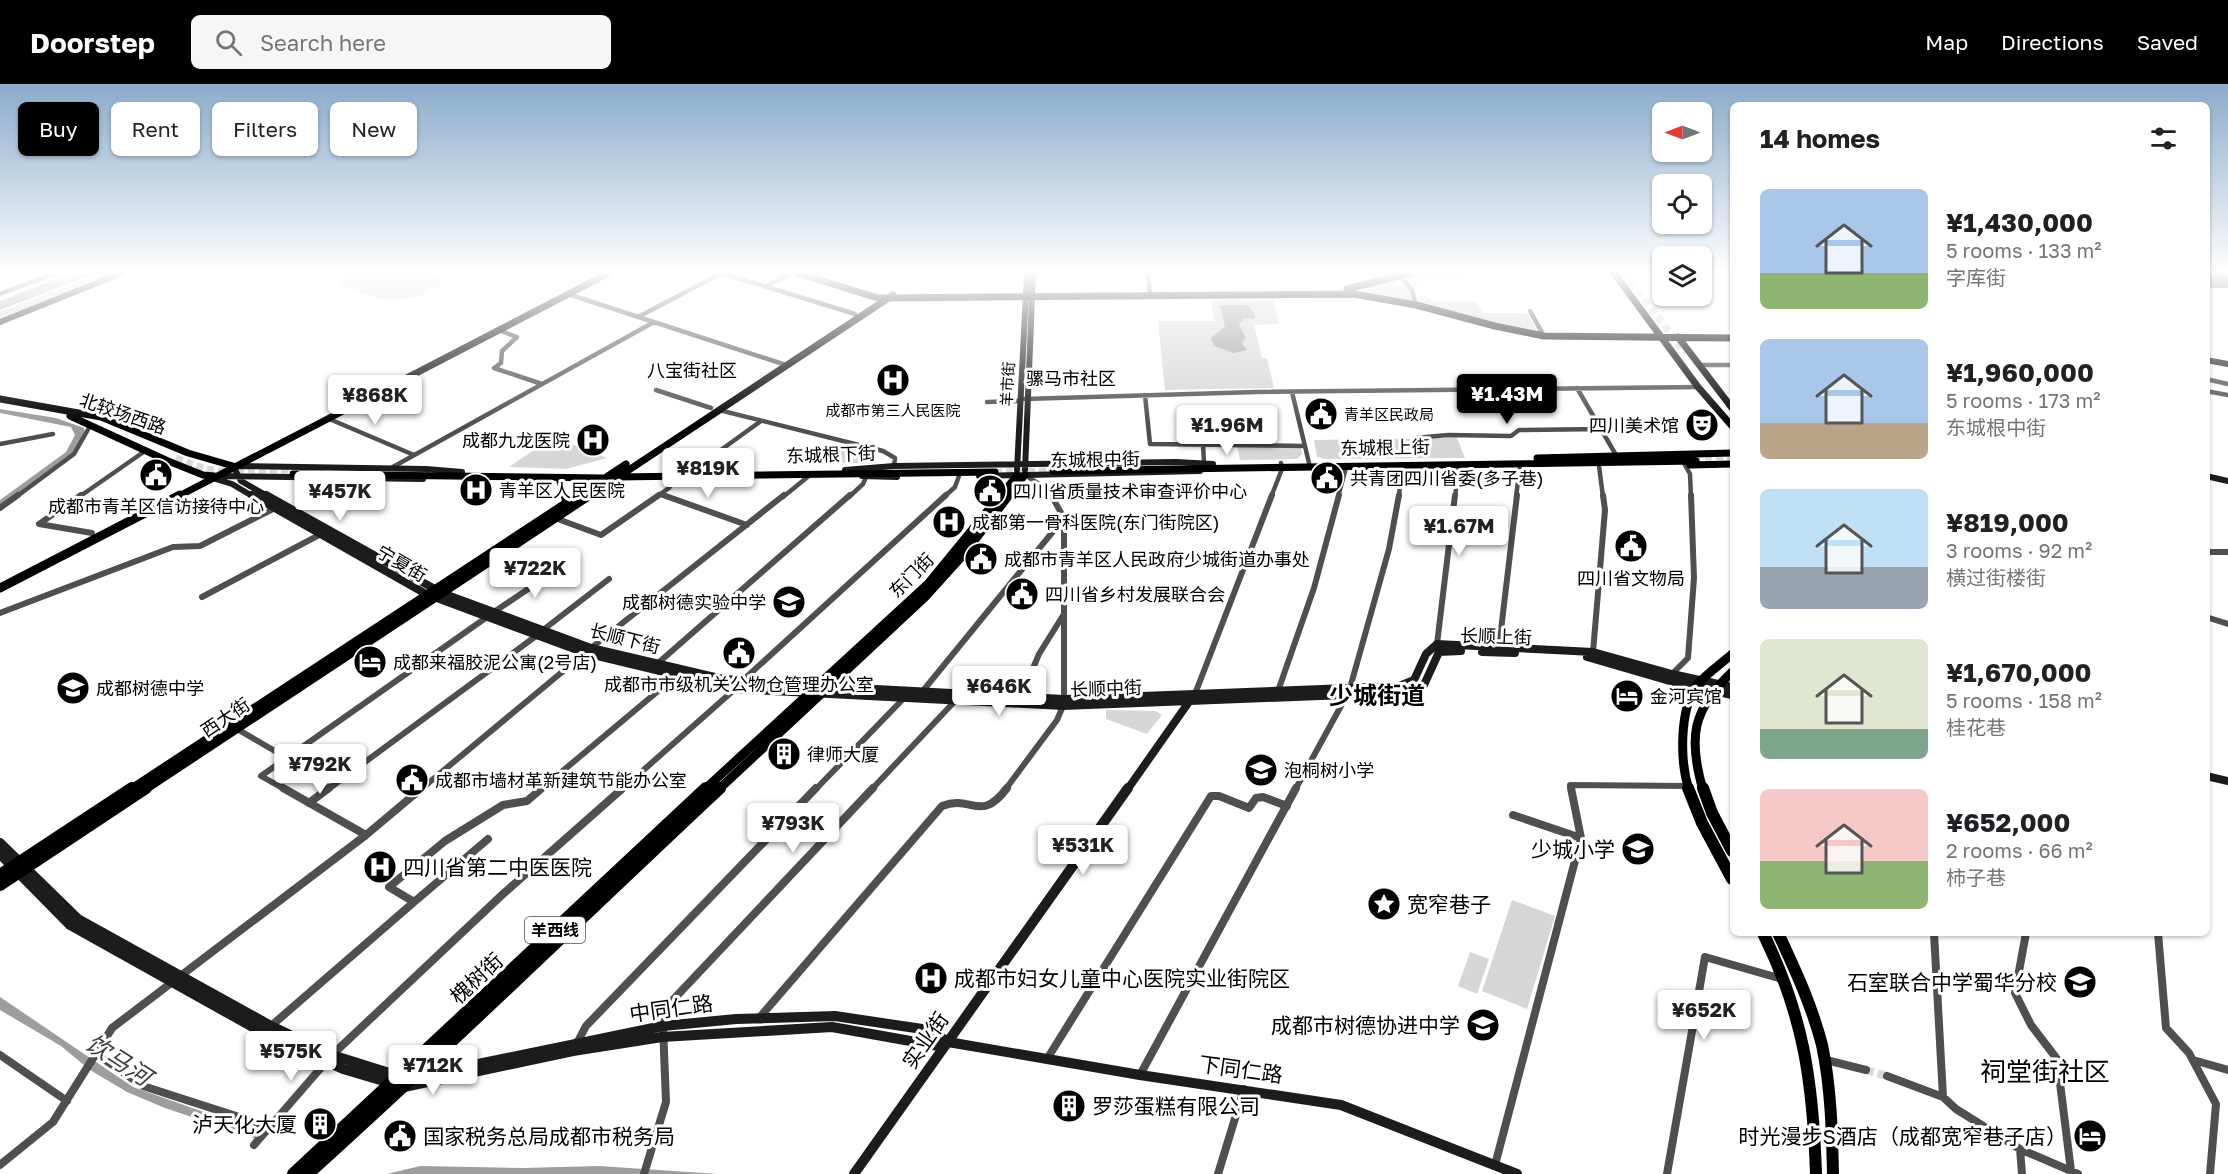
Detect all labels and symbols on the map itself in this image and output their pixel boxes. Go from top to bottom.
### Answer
north arrow [1652,102,1712,162]
district label: 八宝街社区 [647,359,737,381]
street label: 羊市街 [997,361,1017,407]
hospital icon: 成都市第三人民医院 [875,362,911,398]
district label: 骡马市社区 [1026,367,1116,389]
pin: ¥1.43M [1458,374,1556,425]
pin: ¥868K [333,375,417,426]
street label: 北较场西路 [77,388,169,438]
public building icon: 青羊区民政局 [1303,396,1339,432]
place label: 成都市第三人民医院 [825,401,961,419]
pin: ¥1.96M [1178,405,1276,456]
place label: 青羊区民政局 [1344,405,1434,423]
theatre icon: 四川美术馆 [1684,407,1720,443]
place label: 四川美术馆 [1589,414,1679,436]
hospital icon: 成都九龙医院 [575,422,611,458]
place label: 成都九龙医院 [462,429,570,451]
street label: 东城根上街 [1340,435,1430,459]
street label: 东城根下街 [786,441,876,467]
street label: 东城根中街 [1050,447,1140,471]
pin: ¥819K [666,448,750,499]
public building icon: 成都市青羊区信访接待中心 [138,457,174,493]
public building icon: 共青团四川省委(多子巷) [1309,460,1345,496]
place label: 共青团四川省委(多子巷) [1350,467,1544,489]
pin: ¥457K [298,471,382,522]
hospital icon: 青羊区人民医院 [458,472,494,508]
public building icon: 四川省质量技术审查评价中心 [972,473,1008,509]
place label: 青羊区人民医院 [499,479,625,501]
place label: 四川省质量技术审查评价中心 [1013,480,1247,502]
place label: 成都市青羊区信访接待中心 [48,495,264,517]
hospital icon: 成都第一骨科医院(东门街院区) [931,504,967,540]
pin: ¥1.67M [1410,506,1508,557]
place label: 成都第一骨科医院(东门街院区) [972,511,1220,533]
public building icon: 四川省文物局 [1613,528,1649,564]
street label: 宁夏街 [373,540,431,586]
public building icon: 成都市青羊区人民政府少城街道办事处 [963,541,999,577]
pin: ¥722K [493,548,577,599]
street label: 东门街 [884,548,938,602]
place label: 成都市青羊区人民政府少城街道办事处 [1004,548,1310,570]
place label: 四川省文物局 [1577,567,1685,589]
public building icon: 四川省乡村发展联合会 [1004,576,1040,612]
place label: 四川省乡村发展联合会 [1045,583,1225,605]
school or university icon: 成都树德实验中学 [771,584,807,620]
place label: 成都树德实验中学 [622,591,766,613]
street label: 长顺下街 [587,619,663,657]
street label: 长顺上街 [1460,624,1532,648]
public building icon: 成都市市级机关公物仓管理办公室 [721,635,757,671]
hotel icon: 成都来福胶泥公寓(2号店) [352,644,388,680]
place label: 成都来福胶泥公寓(2号店) [393,651,597,673]
pin: ¥646K [957,666,1041,717]
school or university icon: 成都树德中学 [55,670,91,706]
place label: 成都市市级机关公物仓管理办公室 [604,673,874,695]
street label: 长顺中街 [1070,676,1142,700]
place label: 成都树德中学 [96,677,204,699]
hotel icon: 金河宾馆 [1609,678,1645,714]
district label: 少城街道 [1329,680,1425,709]
place label: 金河宾馆 [1650,685,1722,707]
street label: 西大街 [196,693,254,741]
building icon: 律师大厦 [766,736,802,772]
place label: 律师大厦 [807,743,879,765]
pin: ¥792K [278,744,362,795]
school or university icon: 泡桐树小学 [1243,752,1279,788]
place label: 泡桐树小学 [1284,759,1374,781]
public building icon: 成都市墙材革新建筑节能办公室 [394,762,430,798]
place label: 成都市墙材革新建筑节能办公室 [435,769,687,791]
pin: ¥793K [751,803,835,854]
pin: ¥531K [1041,825,1125,876]
school or university icon: 少城小学 [1620,831,1656,867]
place label: 少城小学 [1531,836,1615,862]
hospital icon: 四川省第二中医医院 [362,849,398,885]
place label: 四川省第二中医医院 [403,854,592,880]
place icon: 宽窄巷子 [1366,886,1402,922]
place label: 宽窄巷子 [1407,891,1491,917]
road number: 羊西线 [525,917,585,943]
street label: 槐树街 [444,947,508,1009]
hospital icon: 成都市妇女儿童中心医院实业街院区 [913,960,949,996]
school or university icon: 石室联合中学蜀华分校 [2062,964,2098,1000]
place label: 成都市妇女儿童中心医院实业街院区 [954,965,1290,991]
place label: 石室联合中学蜀华分校 [1847,969,2057,995]
street label: 中同仁路 [628,989,714,1027]
pin: ¥652K [1662,990,1746,1041]
street label: 实业街 [896,1007,954,1073]
school or university icon: 成都市树德协进中学 [1465,1007,1501,1043]
place label: 成都市树德协进中学 [1271,1012,1460,1038]
water label: 饮马河 [81,1027,160,1093]
pin: ¥575K [249,1031,333,1082]
pin: ¥712K [391,1045,475,1096]
street label: 下同仁路 [1198,1050,1284,1088]
district label: 祠堂街社区 [1980,1056,2110,1087]
building icon: 罗莎蛋糕有限公司 [1051,1088,1087,1124]
place label: 罗莎蛋糕有限公司 [1092,1093,1260,1119]
building icon: 泸天化大厦 [302,1106,338,1142]
place label: 泸天化大厦 [192,1111,297,1137]
public building icon: 国家税务总局成都市税务局 [382,1118,418,1154]
hotel icon: 时光漫步S酒店（成都宽窄巷子店） [2072,1118,2108,1154]
place label: 国家税务总局成都市税务局 [423,1123,675,1149]
place label: 时光漫步S酒店（成都宽窄巷子店） [1739,1123,2067,1149]

